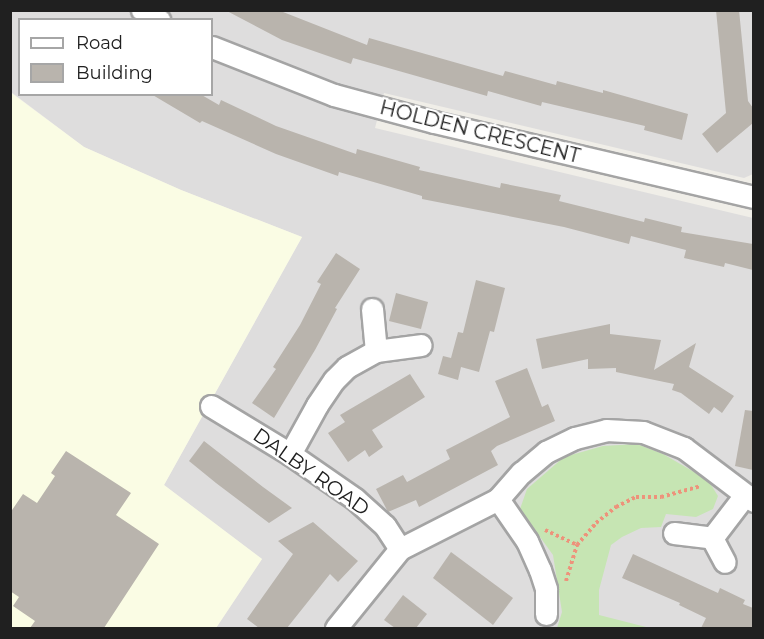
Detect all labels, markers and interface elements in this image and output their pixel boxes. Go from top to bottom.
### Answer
legend [18,18,213,96]
text: Road [76,32,123,54]
text: Building [76,62,153,84]
street label: HOLDEN CRESCENT [377,95,583,169]
street label: DALBY ROAD [248,423,374,521]

